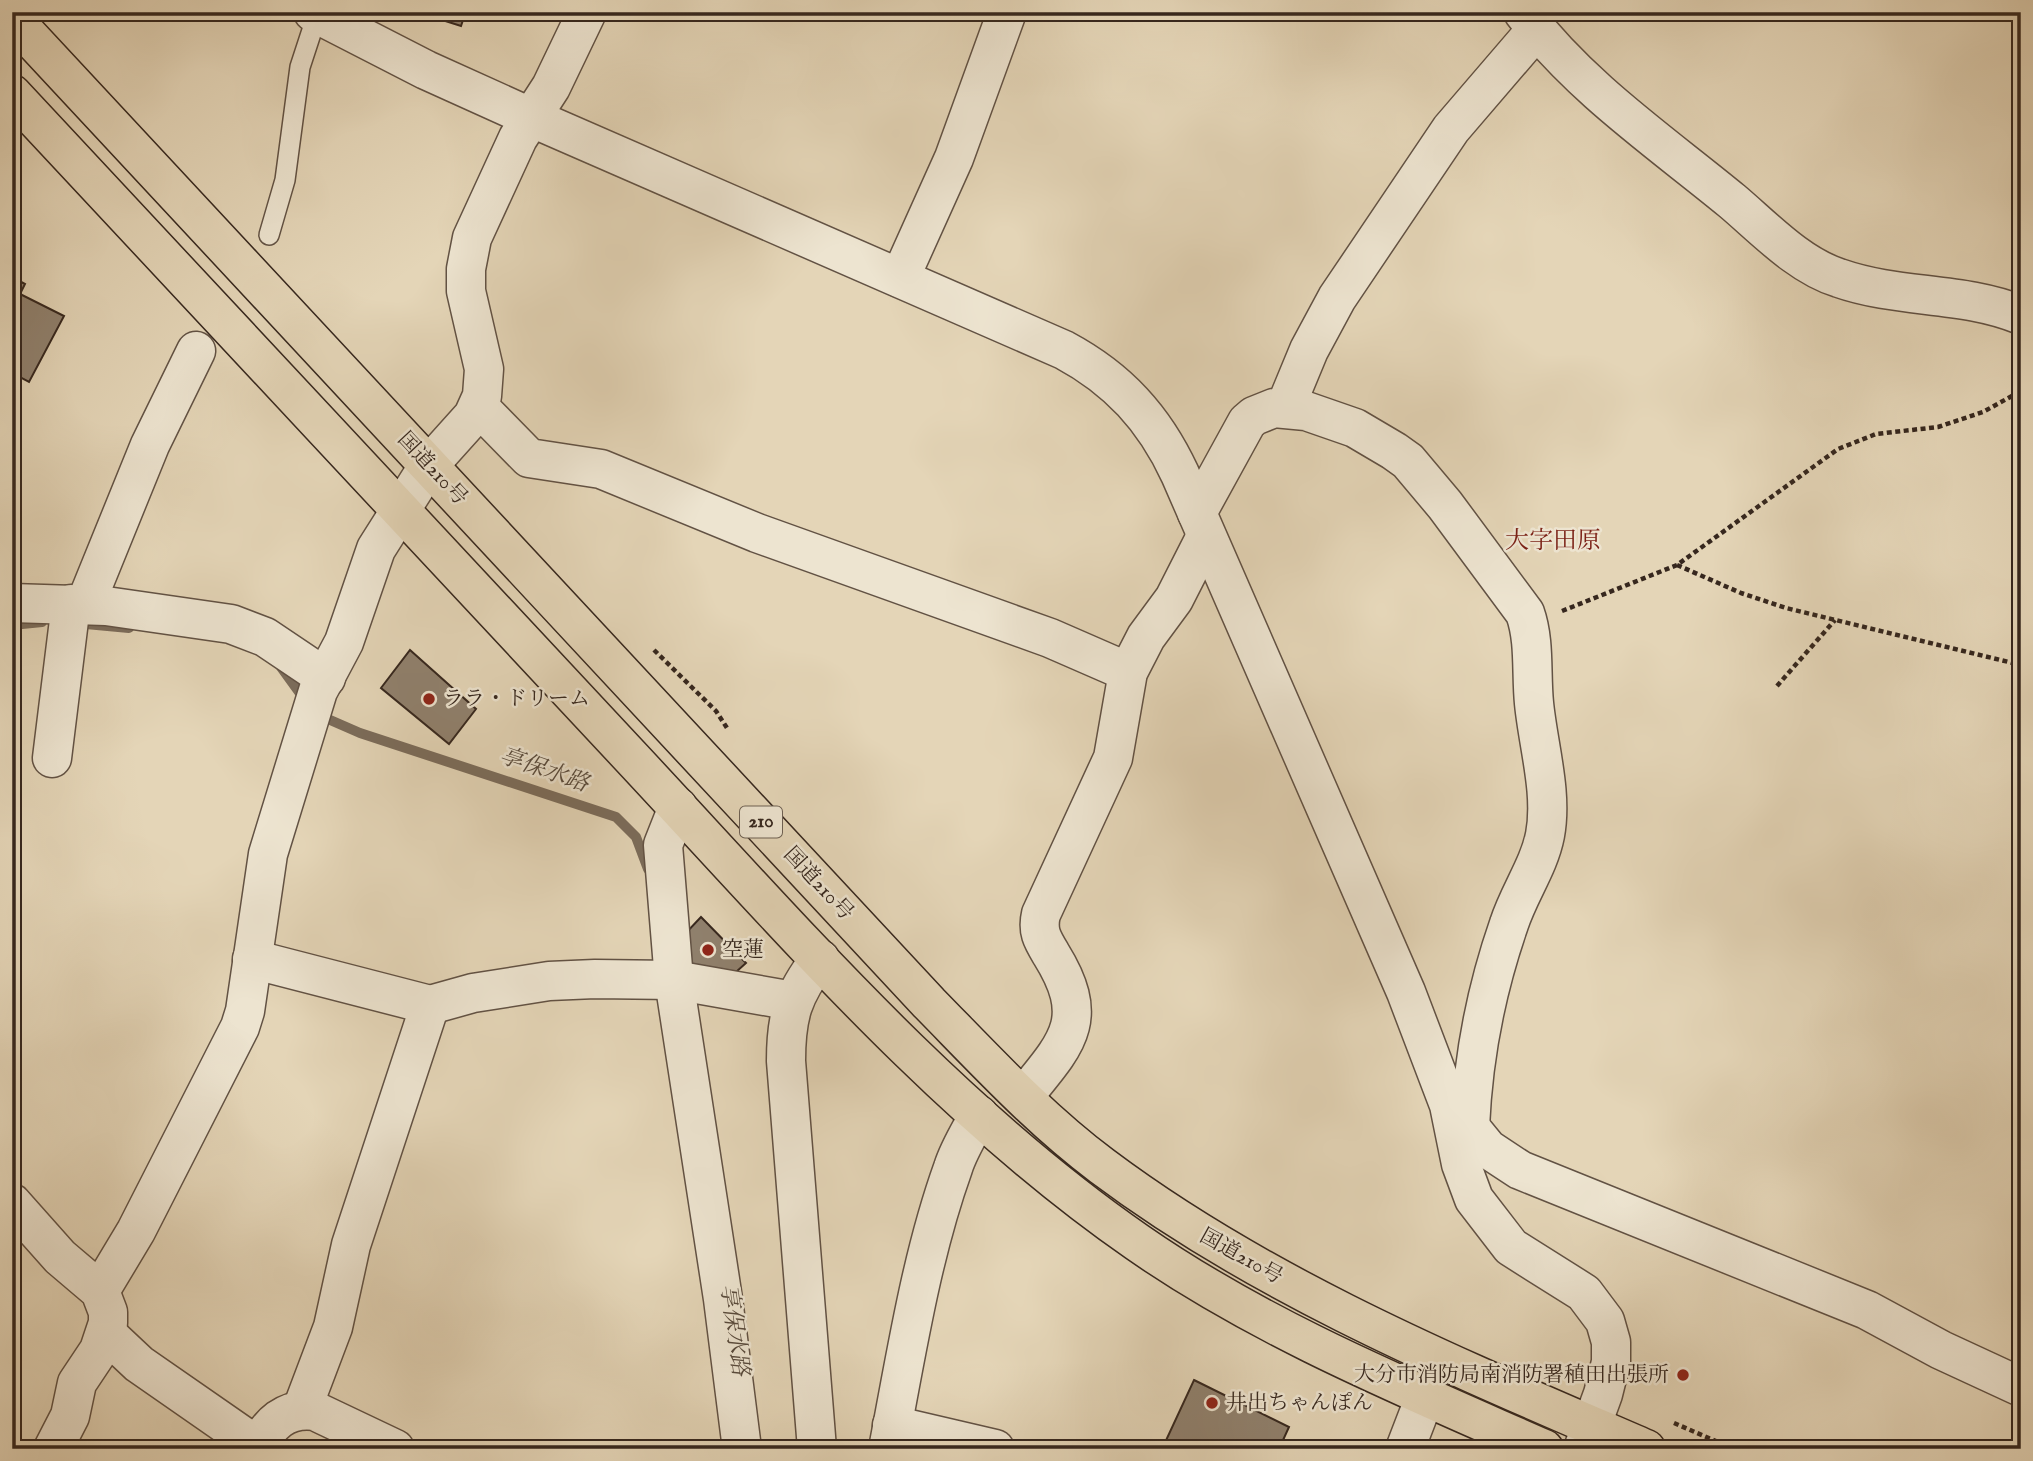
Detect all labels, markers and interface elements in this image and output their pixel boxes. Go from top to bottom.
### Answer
street label: 国道210号 [391,427,473,511]
district label: 大字田原 [1505,526,1601,557]
place label: ララ・ドリーム [443,686,590,713]
marker: ララ・ドリーム [421,691,437,707]
water label: 享保水路 [496,741,594,799]
road number: 210 [740,806,782,838]
street label: 国道210号 [777,842,859,926]
place label: 空蓮 [722,937,764,964]
marker: 空蓮 [700,942,716,958]
street label: 国道210号 [1195,1223,1287,1291]
water label: 享保水路 [713,1282,755,1380]
place label: 大分市消防局南消防署稙田出張所 [1354,1362,1669,1389]
marker: 大分市消防局南消防署稙田出張所 [1675,1367,1691,1383]
place label: 井出ちゃんぽん [1226,1390,1373,1417]
marker: 井出ちゃんぽん [1204,1395,1220,1411]

